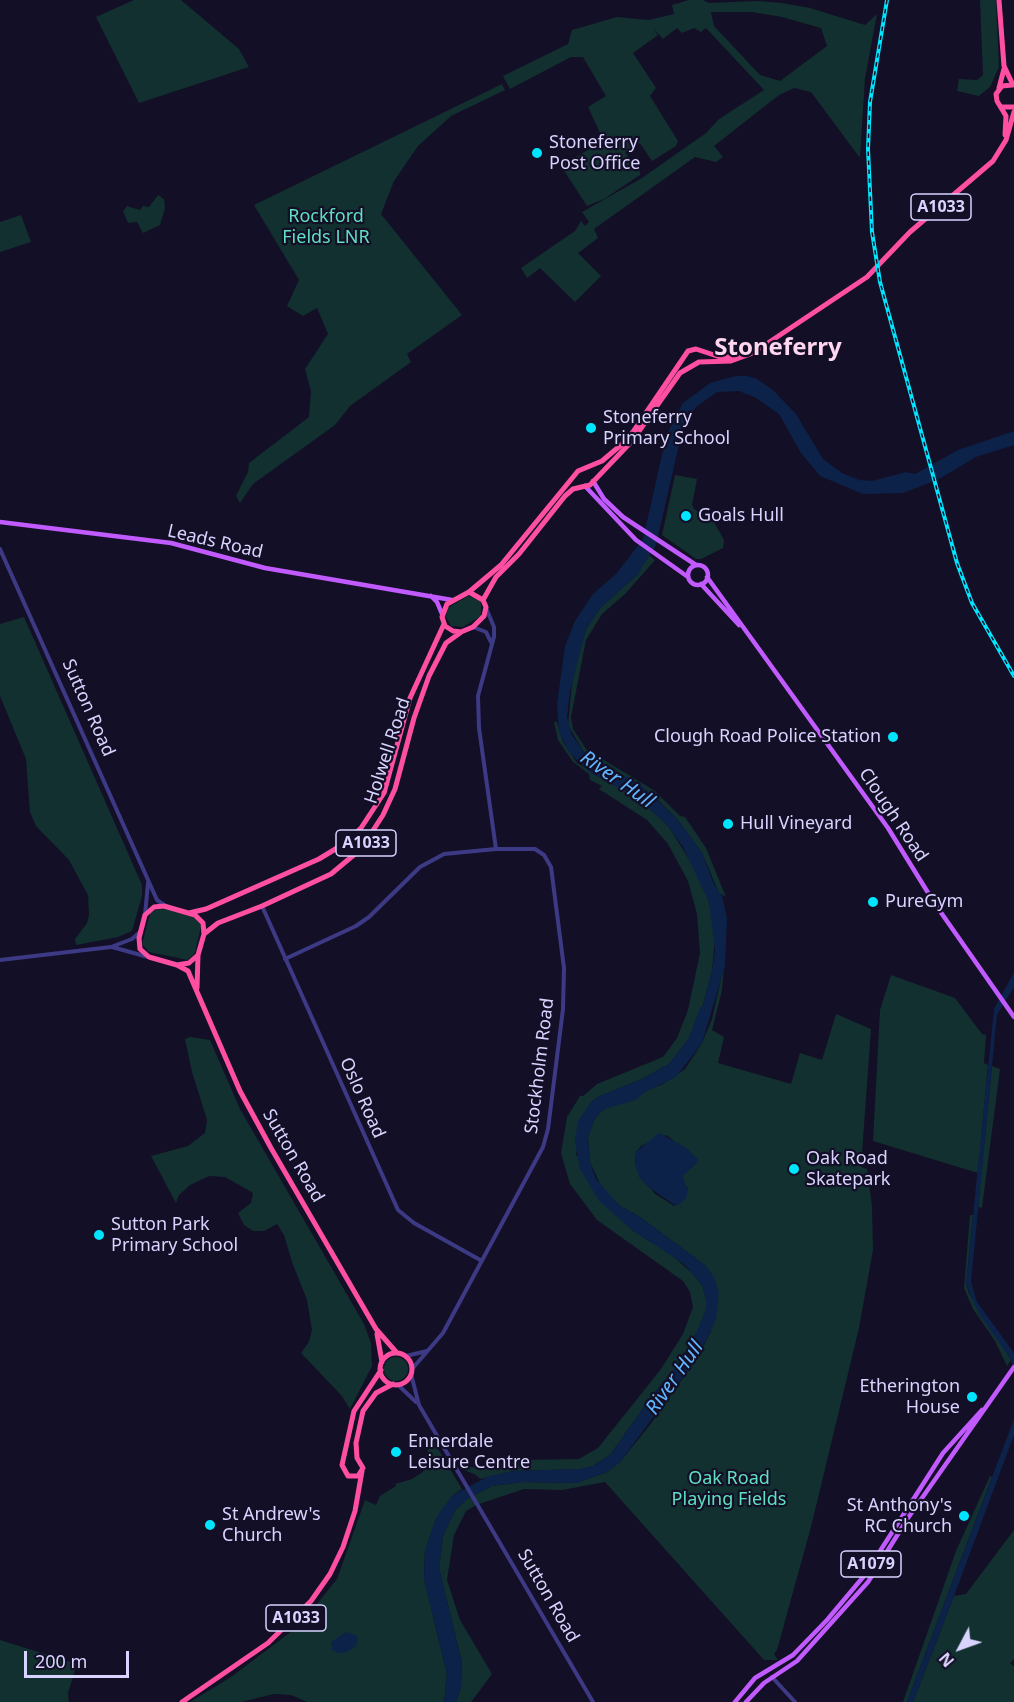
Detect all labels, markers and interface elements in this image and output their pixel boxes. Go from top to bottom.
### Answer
place label: Stoneferry Post Office [549,132,640,174]
marker: Stoneferry Post Office [530,146,544,160]
road number: A1033 [911,194,971,220]
park label: Rockford Fields LNR [282,206,370,248]
district label: Stoneferry [714,334,842,362]
place label: Stoneferry Primary School [603,407,730,450]
marker: Stoneferry Primary School [584,421,598,435]
place label: Goals Hull [698,505,784,527]
marker: Goals Hull [679,509,693,523]
street label: Leads Road [165,521,265,563]
street label: Sutton Road [57,656,119,760]
street label: Holwell Road [361,695,415,807]
place label: Clough Road Police Station [654,726,881,748]
marker: Clough Road Police Station [886,730,900,744]
water label: River Hull [575,746,659,814]
street label: Clough Road [854,764,932,866]
place label: Hull Vineyard [740,813,852,835]
marker: Hull Vineyard [721,817,735,831]
road number: A1033 [336,830,396,856]
place label: PureGym [885,891,963,913]
marker: PureGym [866,895,880,909]
street label: Stockholm Road [521,997,559,1135]
street label: Oslo Road [335,1054,389,1142]
street label: Sutton Road [258,1106,328,1206]
place label: Oak Road Skatepark [806,1148,890,1190]
marker: Oak Road Skatepark [787,1162,801,1176]
place label: Sutton Park Primary School [111,1214,238,1256]
marker: Sutton Park Primary School [92,1228,106,1242]
water label: River Hull [641,1336,709,1420]
place label: Etherington House [859,1376,960,1418]
marker: Etherington House [965,1390,979,1404]
place label: Ennerdale Leisure Centre [408,1431,530,1474]
marker: Ennerdale Leisure Centre [389,1445,403,1459]
park label: Oak Road Playing Fields [672,1468,786,1510]
place label: St Anthony's RC Church [847,1495,952,1538]
place label: St Andrew's Church [222,1504,321,1546]
marker: St Anthony's RC Church [957,1509,971,1523]
marker: St Andrew's Church [203,1518,217,1532]
street label: Sutton Road [513,1546,583,1646]
road number: A1079 [841,1551,901,1577]
road number: A1033 [266,1605,326,1631]
north arrow [930,1618,990,1678]
scale bar [27,1639,132,1677]
text: N [934,1648,959,1672]
text: 200 m [35,1649,87,1673]

